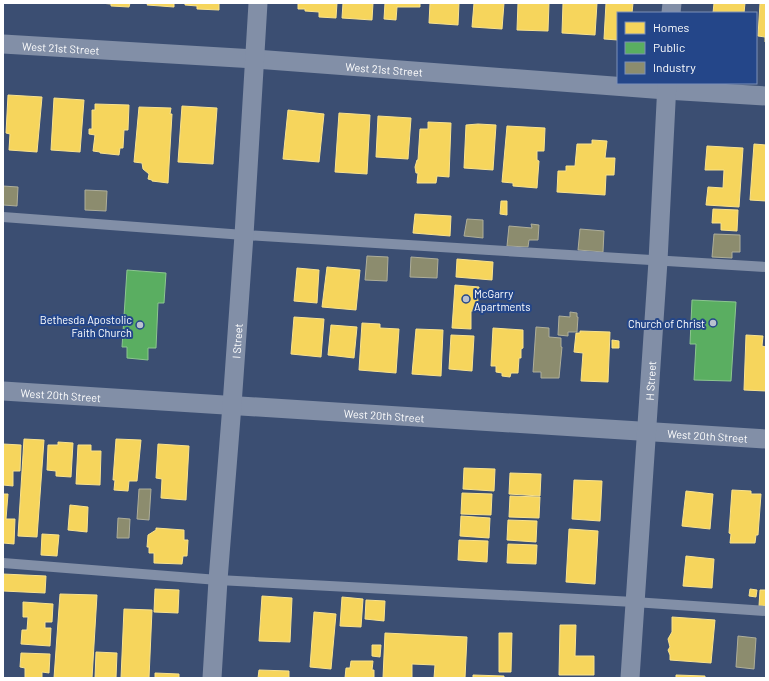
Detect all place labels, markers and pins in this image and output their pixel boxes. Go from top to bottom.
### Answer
place label: McGarry Apartments [474,287,531,313]
marker: McGarry Apartments [461,294,471,304]
place label: Bethesda Apostolic Faith Church [40,313,132,339]
place label: Church of Christ [628,317,705,330]
marker: Church of Christ [708,318,718,328]
marker: Bethesda Apostolic Faith Church [135,320,145,330]

